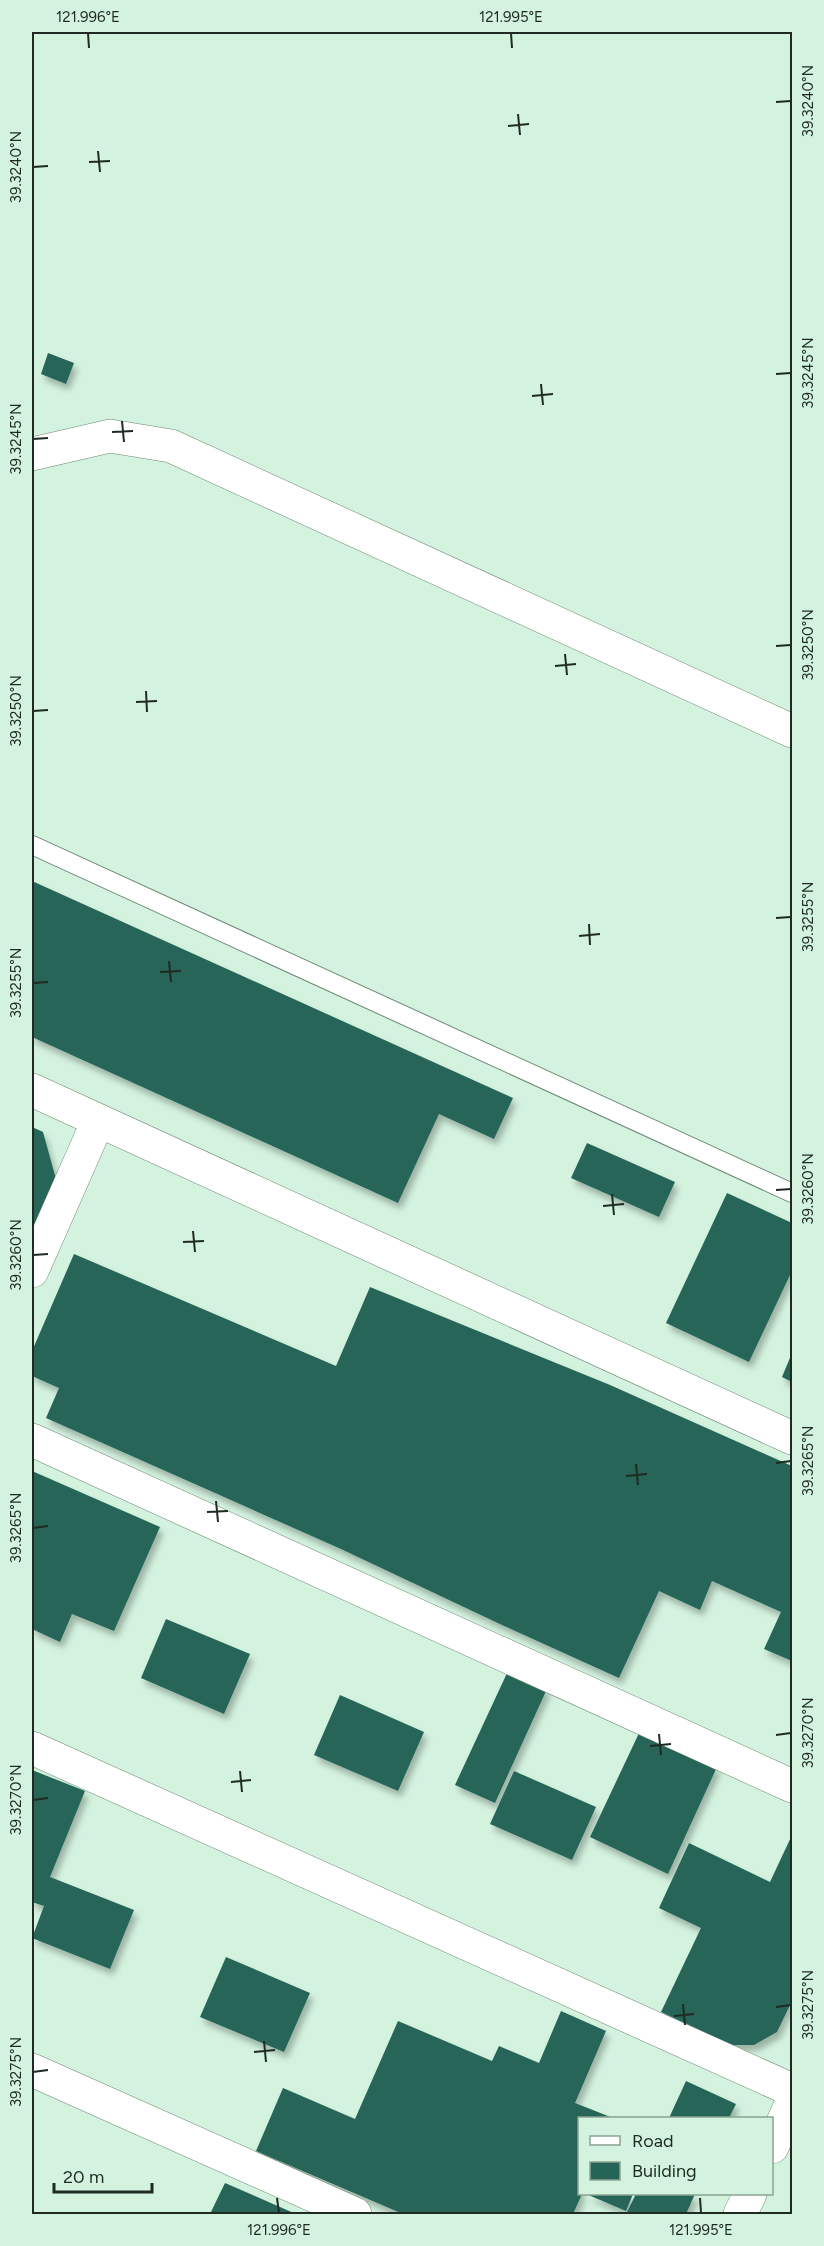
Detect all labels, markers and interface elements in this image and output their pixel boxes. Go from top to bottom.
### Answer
text: 121.996°E [56,8,120,26]
text: 121.995°E [479,8,543,26]
text: 39.3240°N [799,65,817,137]
text: 39.3240°N [7,131,25,203]
text: 39.3245°N [799,337,817,409]
text: 39.3245°N [7,403,25,475]
text: 39.3250°N [799,609,817,681]
text: 39.3250°N [7,675,25,747]
text: 39.3255°N [799,882,817,952]
text: 39.3255°N [7,948,25,1018]
text: 39.3260°N [799,1153,817,1225]
text: 39.3260°N [7,1219,25,1291]
text: 39.3265°N [799,1426,817,1496]
text: 39.3265°N [7,1493,25,1563]
text: 39.3270°N [799,1697,817,1769]
text: 39.3270°N [7,1764,25,1836]
text: 39.3275°N [799,1970,817,2040]
text: 39.3275°N [7,2037,25,2107]
legend [578,2117,773,2195]
text: Road [632,2130,673,2152]
scale bar [54,2156,152,2194]
text: Building [632,2160,697,2182]
text: 20 m [63,2166,104,2188]
text: 121.996°E [247,2221,311,2239]
text: 121.995°E [669,2221,733,2239]

